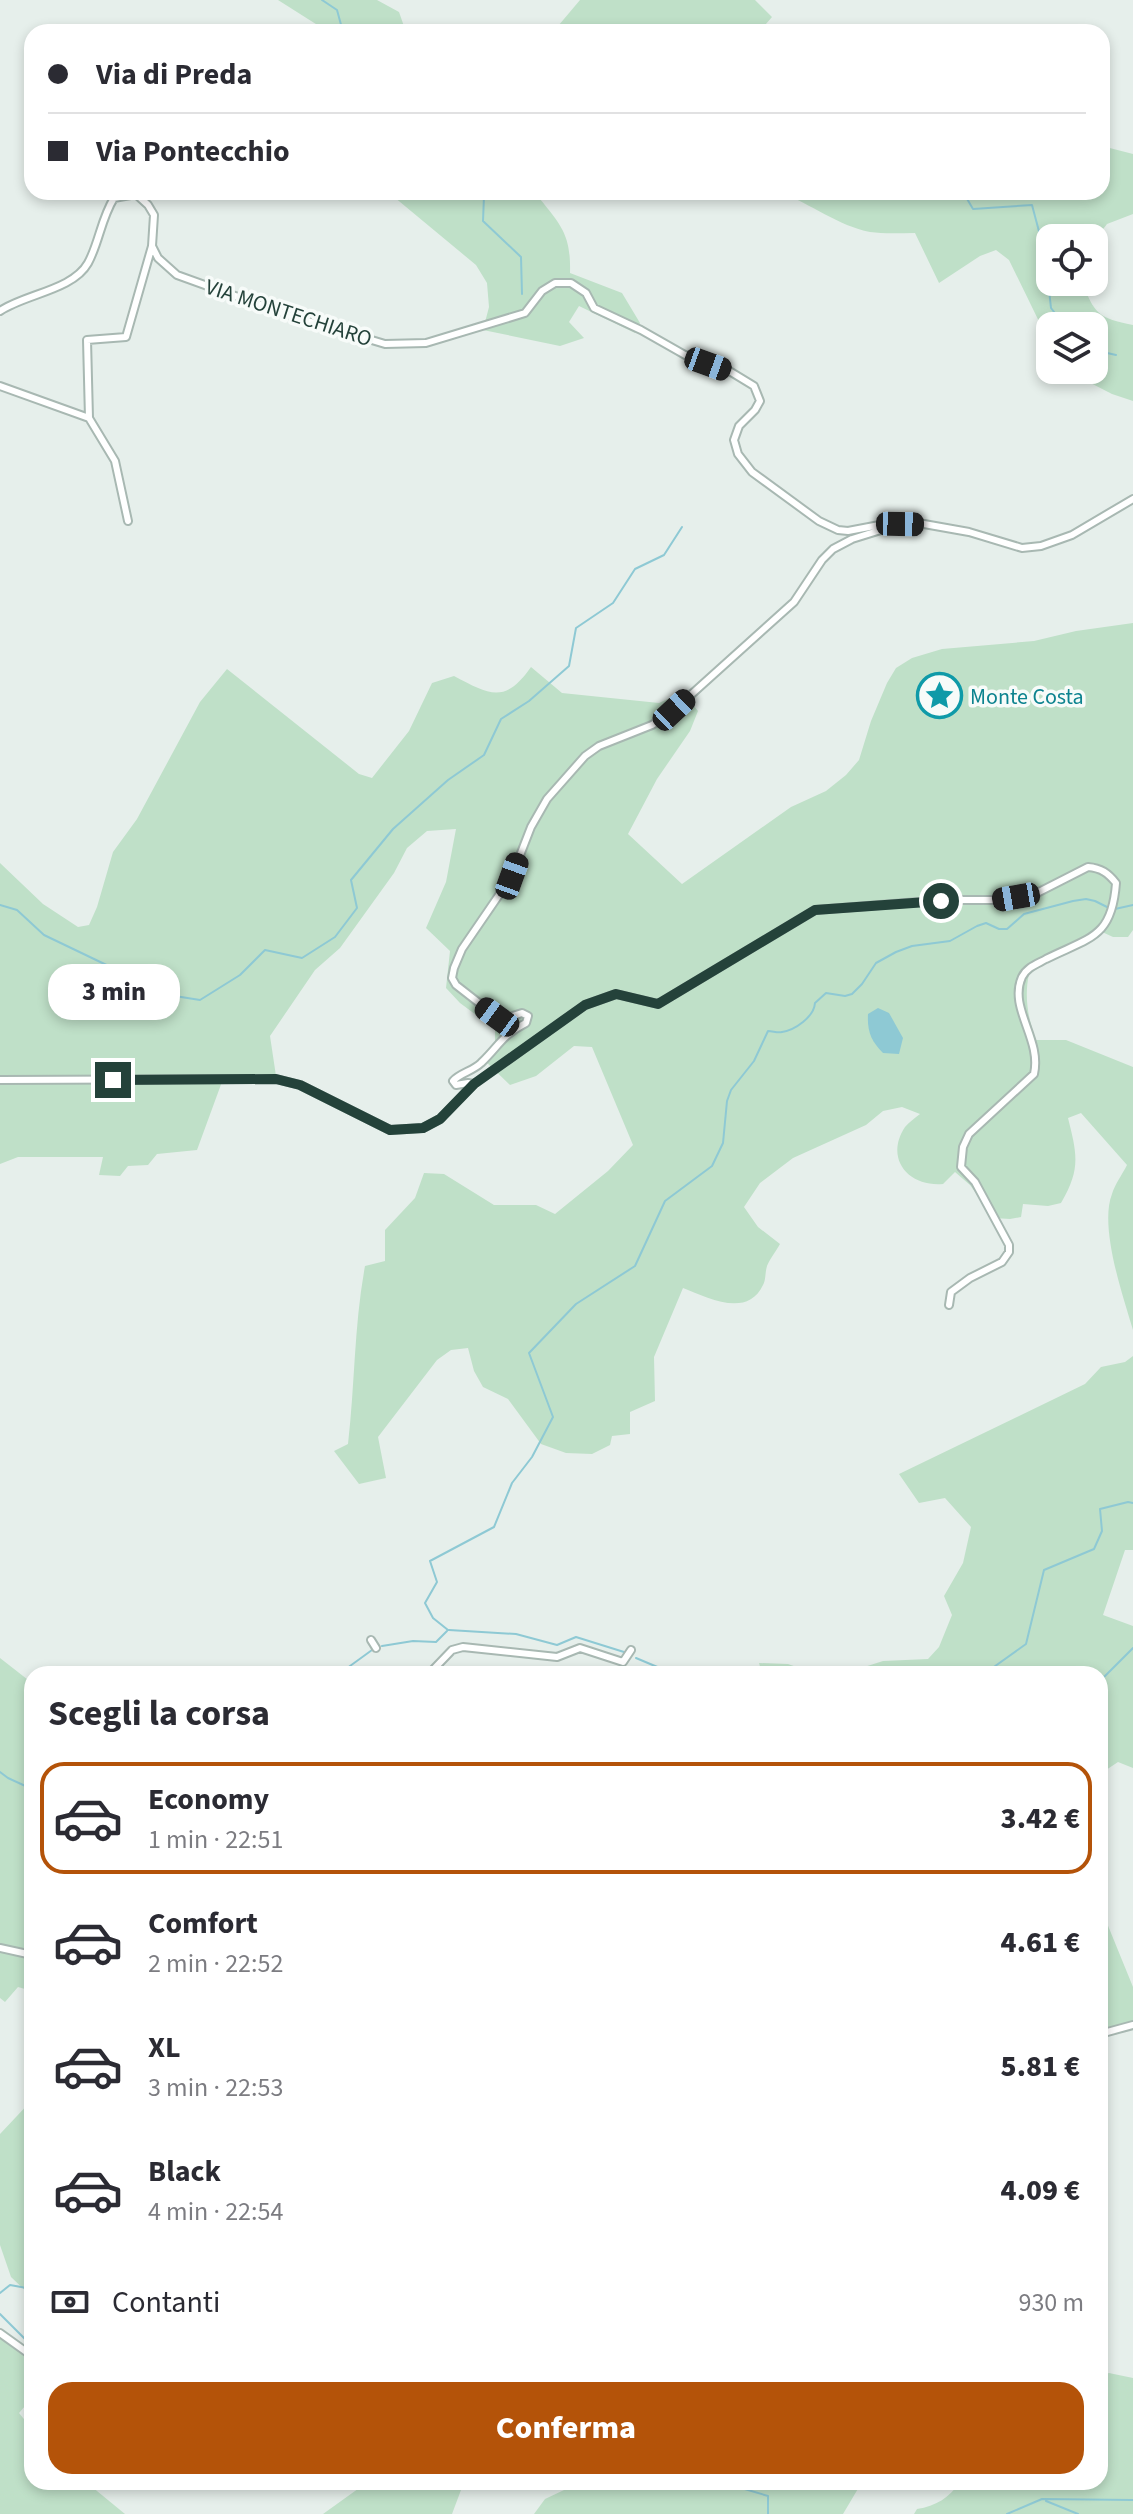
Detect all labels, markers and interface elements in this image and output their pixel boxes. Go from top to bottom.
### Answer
text: Via di Preda [96,53,252,96]
text: Via Pontecchio [96,130,290,173]
map controls [1036,224,1108,384]
button: locate [1036,224,1108,296]
street label: VIA MONTECHIARO [201,271,376,355]
button: layers [1036,312,1108,384]
car [681,345,735,383]
car [876,512,924,536]
place icon: Monte Costa [915,672,963,720]
place label: Monte Costa [970,681,1084,713]
car [648,685,700,735]
car [493,849,531,903]
car [990,881,1042,913]
route start [923,883,959,919]
callout: 3 min [47,964,179,1020]
text: 3 min [82,973,146,1010]
car [471,993,523,1041]
route end [95,1062,131,1098]
text: Scegli la corsa [48,1688,270,1739]
text: Economy [148,1778,269,1821]
icon: car [52,1782,124,1854]
text: 3.42 € [1001,1797,1080,1840]
text: 1 min · 22:51 [148,1821,283,1858]
text: Comfort [148,1902,258,1945]
icon: car [52,1906,124,1978]
text: 4.61 € [1001,1921,1080,1964]
text: 2 min · 22:52 [148,1945,283,1982]
text: XL [148,2026,181,2069]
icon: car [52,2030,124,2102]
text: 5.81 € [1001,2045,1080,2088]
text: 3 min · 22:53 [148,2069,283,2106]
text: Black [148,2150,221,2193]
icon: car [52,2154,124,2226]
text: 4.09 € [1001,2169,1080,2212]
text: 4 min · 22:54 [148,2193,283,2230]
icon: cash [48,2280,92,2324]
text: Contanti [112,2281,220,2324]
text: 930 m [1018,2284,1084,2321]
button: Conferma [48,2382,1084,2474]

